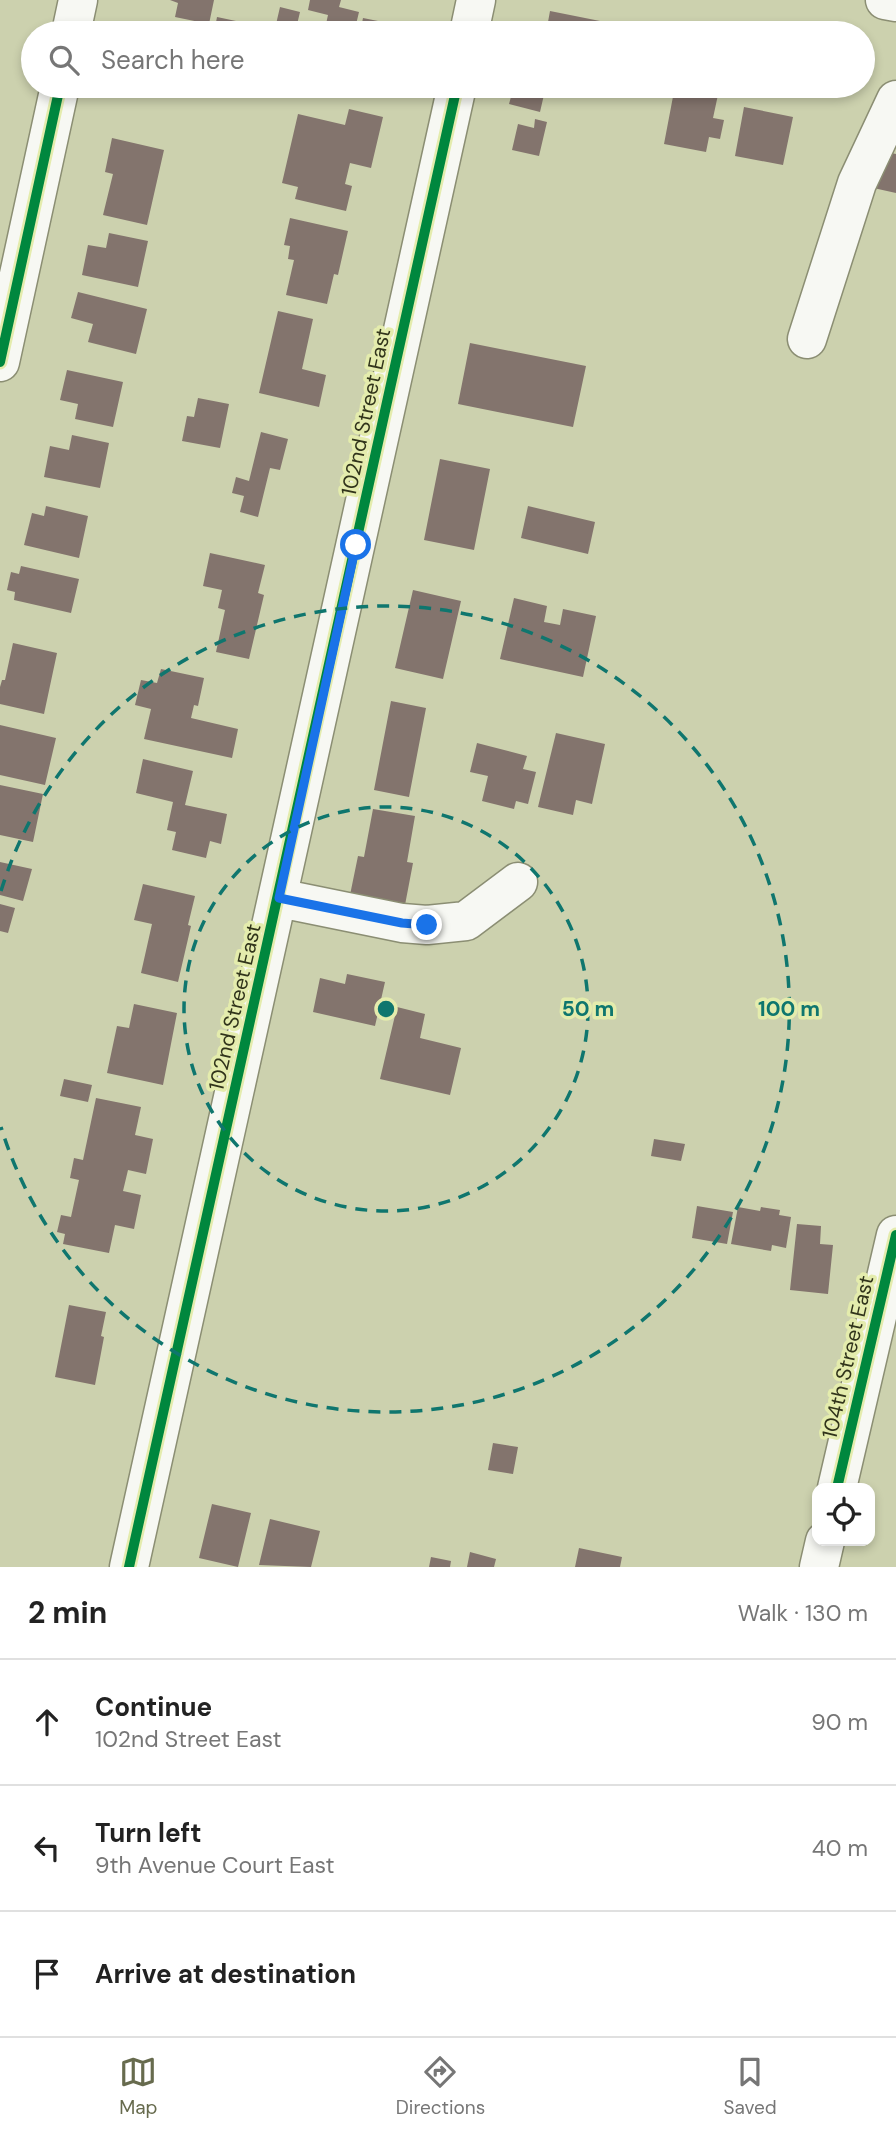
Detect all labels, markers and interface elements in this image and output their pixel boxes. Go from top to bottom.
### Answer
search box [21,21,875,98]
icon: search [45,41,83,79]
text: Search here [101,43,244,77]
street label: 102nd Street East [335,326,397,498]
route start [340,529,371,560]
route end [411,909,442,940]
street label: 102nd Street East [202,921,268,1093]
text: 50 m [562,995,614,1023]
text: 100 m [758,995,820,1023]
centre of rings [374,997,398,1021]
street label: 104th Street East [816,1273,880,1441]
map controls [812,1483,875,1546]
button: locate [812,1483,875,1546]
text: 2 min [28,1593,107,1632]
text: Walk · 130 m [738,1598,868,1628]
text: Continue [95,1690,212,1724]
icon: ahead [28,1703,66,1741]
text: 90 m [811,1707,868,1737]
text: 102nd Street East [95,1724,282,1754]
text: Turn left [95,1816,202,1850]
icon: left [28,1829,66,1867]
text: 40 m [812,1833,868,1863]
text: 9th Avenue Court East [95,1850,335,1880]
icon: arrive [28,1955,66,1993]
text: Arrive at destination [95,1957,356,1991]
tab: Map [119,2053,157,2120]
tab: Directions [396,2053,485,2120]
tab: Saved [724,2053,777,2120]

